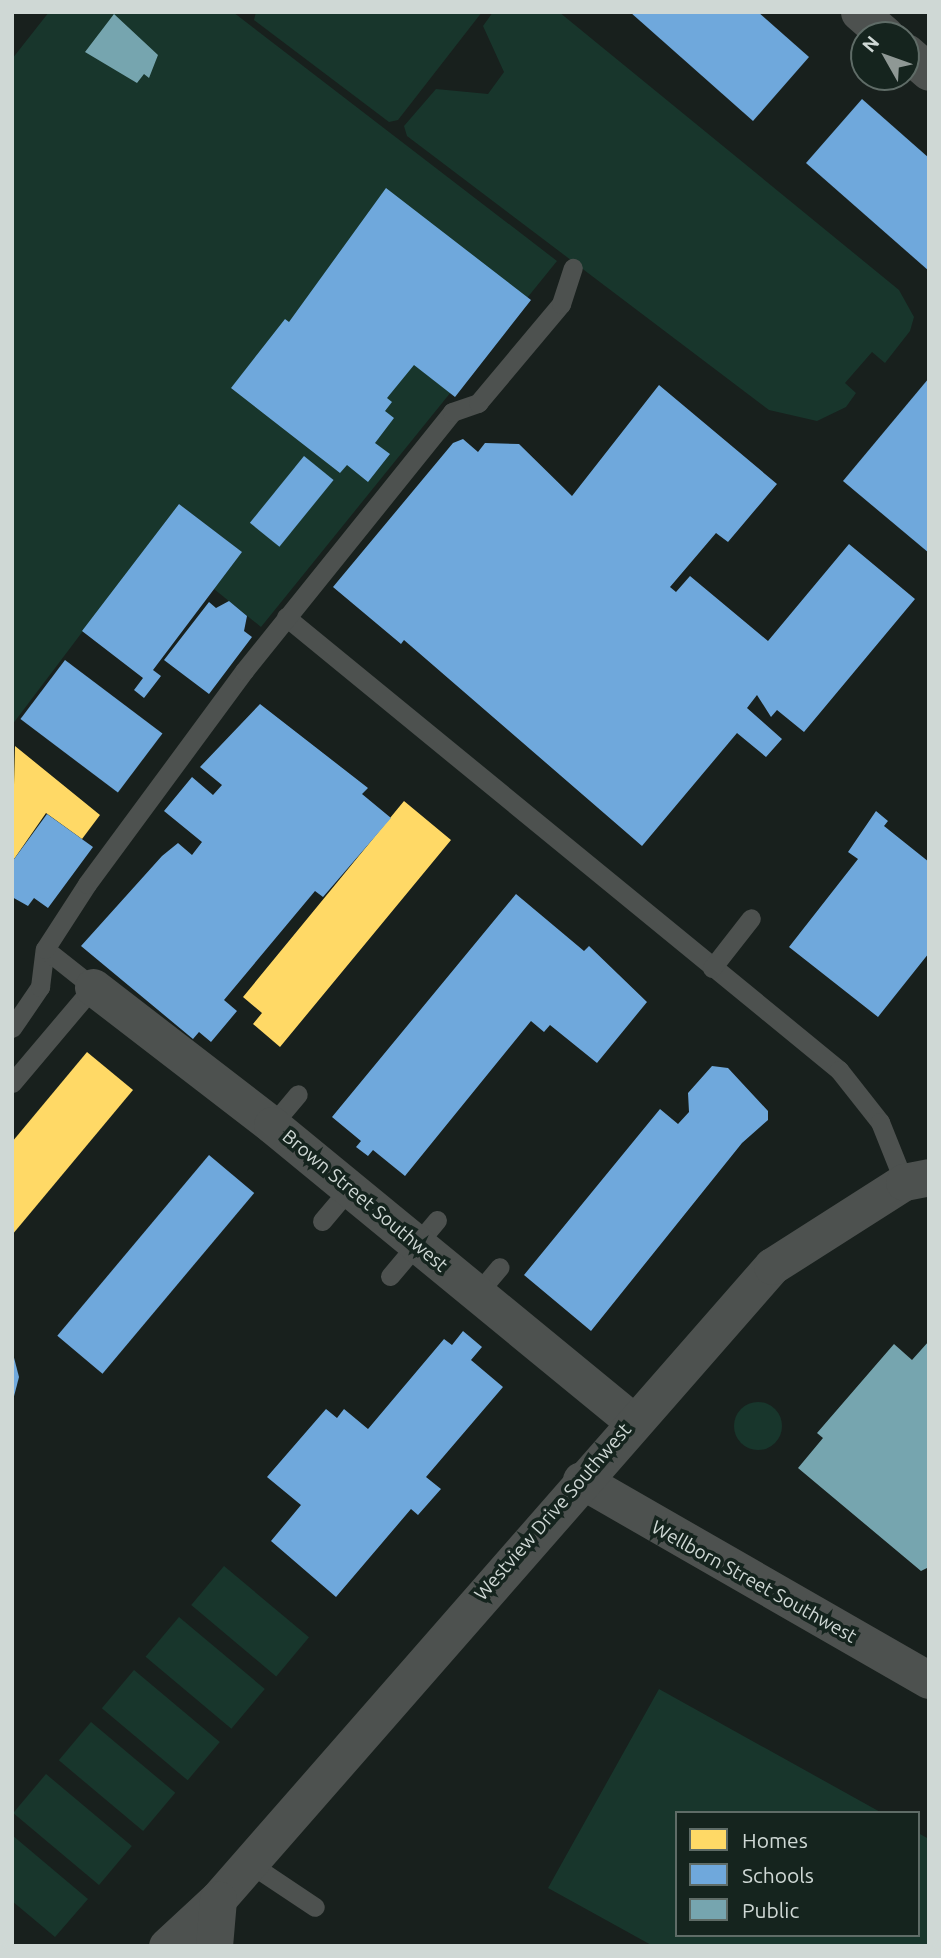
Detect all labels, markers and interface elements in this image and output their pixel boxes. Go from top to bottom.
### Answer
north arrow [850,21,920,91]
text: N [857,31,883,56]
street label: Brown Street Southwest [278,1125,452,1277]
street label: Westview Drive Southwest [470,1419,636,1605]
street label: Wellborn Street Southwest [647,1516,861,1648]
legend [675,1811,920,1937]
text: Homes [742,1828,808,1852]
text: Schools [742,1863,814,1887]
text: Public [742,1898,799,1922]

